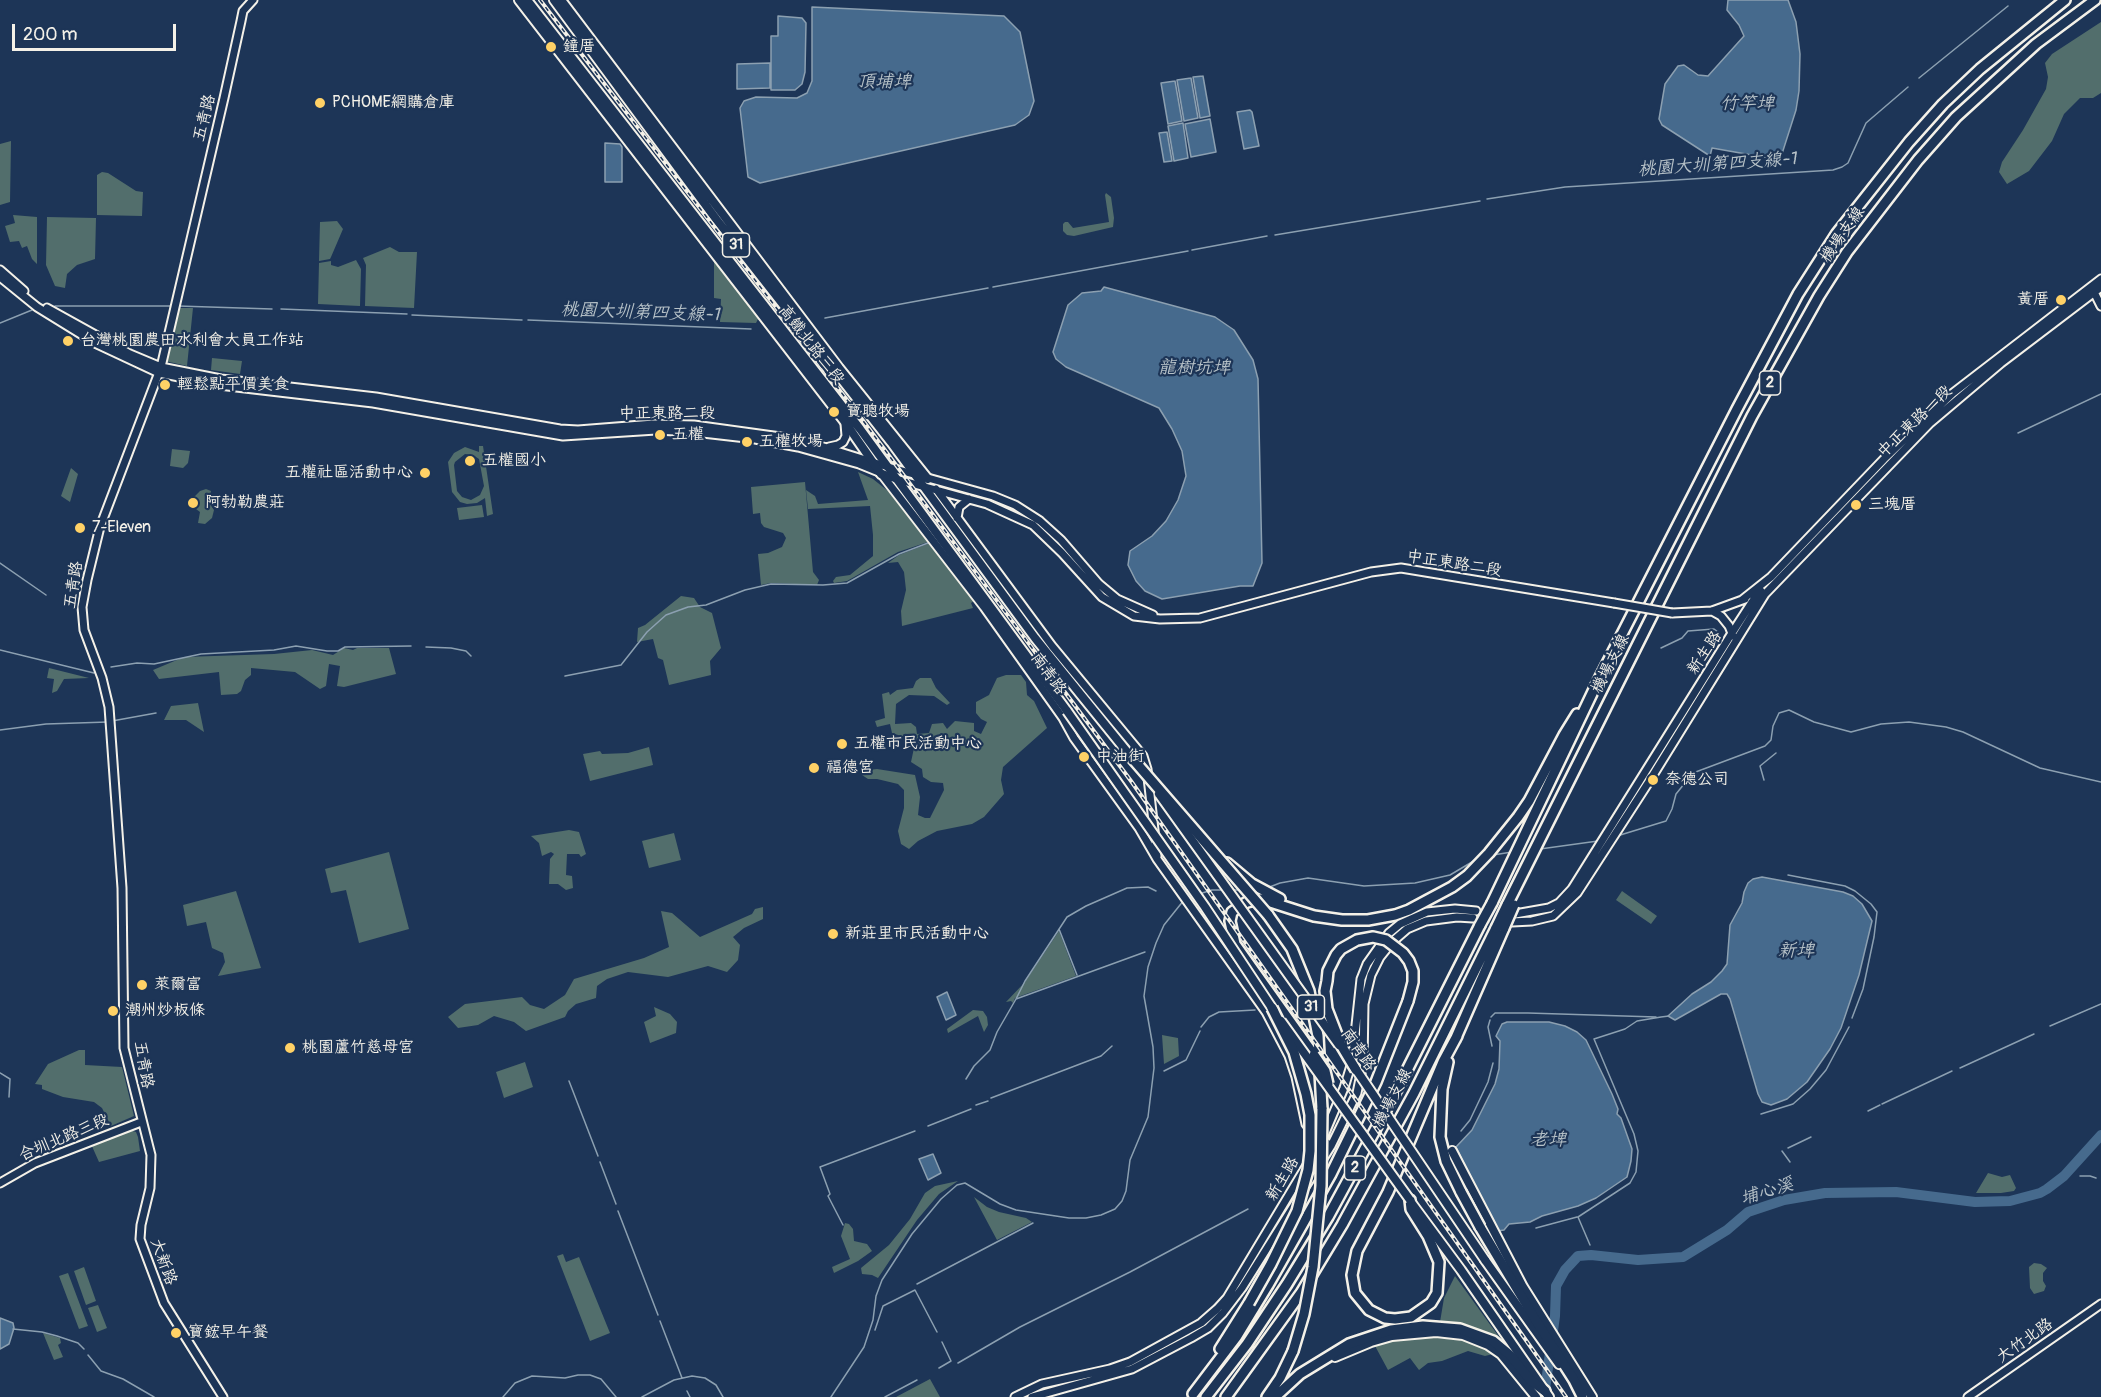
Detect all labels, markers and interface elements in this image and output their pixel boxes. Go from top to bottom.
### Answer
scale bar [15,12,178,50]
text: 200 m [23,23,78,46]
place label: 鐘厝 [563,37,595,57]
marker: 鐘厝 [544,40,558,54]
water label: 頂埔埤 [857,71,911,93]
street label: 五青路 [190,92,220,144]
place label: PCHOME網購倉庫 [332,93,455,113]
water label: 竹竿埤 [1720,93,1774,115]
marker: PCHOME網購倉庫 [313,96,327,110]
water label: 桃園大圳第四支線-1 [1637,149,1797,181]
street label: 機場支線 [1817,203,1869,267]
road number: 31 [722,233,750,257]
place label: 黃厝 [2017,290,2049,310]
marker: 黃厝 [2054,293,2068,307]
water label: 桃園大圳第四支線-1 [560,299,720,327]
street label: 高鐵北路三段 [774,301,848,389]
place label: 台灣桃園農田水利會大員工作站 [80,331,304,351]
marker: 台灣桃園農田水利會大員工作站 [61,334,75,348]
water label: 龍樹坑埤 [1158,357,1230,379]
road number: 2 [1760,371,1780,395]
place label: 輕鬆點平價美食 [177,375,289,395]
marker: 輕鬆點平價美食 [158,378,172,392]
street label: 中正東路一段 [1874,382,1956,462]
place label: 寶聰牧場 [846,402,910,422]
street label: 中正東路二段 [619,404,715,424]
marker: 寶聰牧場 [827,405,841,419]
place label: 五權 [672,425,704,445]
marker: 五權 [653,428,667,442]
place label: 五權牧場 [759,432,823,452]
marker: 五權牧場 [740,435,754,449]
place label: 五權國小 [482,451,546,471]
marker: 五權國小 [463,454,477,468]
place label: 五權社區活動中心 [285,463,413,483]
marker: 五權社區活動中心 [418,466,432,480]
place label: 阿勃勒農莊 [205,493,285,513]
place label: 三塊厝 [1868,495,1916,515]
marker: 阿勃勒農莊 [186,496,200,510]
marker: 三塊厝 [1849,498,1863,512]
place label: 7-Eleven [92,518,151,538]
marker: 7-Eleven [73,521,87,535]
street label: 中正東路二段 [1405,547,1503,581]
street label: 五青路 [61,560,87,610]
street label: 新生路 [1684,628,1726,678]
street label: 機場支線 [1588,631,1634,697]
street label: 南青路 [1026,649,1070,699]
place label: 五權市民活動中心 [854,734,982,754]
marker: 五權市民活動中心 [835,737,849,751]
place label: 中油街 [1096,747,1144,767]
marker: 中油街 [1077,750,1091,764]
place label: 福德宮 [826,758,874,778]
marker: 福德宮 [807,761,821,775]
place label: 奈德公司 [1665,770,1729,790]
marker: 奈德公司 [1646,773,1660,787]
place label: 新莊里市民活動中心 [845,924,989,944]
marker: 新莊里市民活動中心 [826,927,840,941]
water label: 新埤 [1778,940,1814,962]
place label: 萊爾富 [154,975,202,995]
marker: 萊爾富 [135,978,149,992]
road number: 31 [1298,995,1324,1019]
place label: 潮州炒板條 [125,1001,205,1021]
marker: 潮州炒板條 [106,1004,120,1018]
street label: 南青路 [1336,1025,1380,1075]
place label: 桃園蘆竹慈母宮 [302,1038,414,1058]
street label: 五青路 [129,1040,157,1090]
marker: 桃園蘆竹慈母宮 [283,1041,297,1055]
street label: 機場支線 [1370,1065,1416,1131]
street label: 合圳北路三段 [16,1110,112,1166]
water label: 老埤 [1530,1129,1566,1151]
street label: 新生路 [1262,1153,1304,1205]
road number: 2 [1344,1156,1366,1180]
water label: 埔心溪 [1738,1174,1796,1210]
street label: 大新路 [146,1236,180,1288]
street label: 大竹北路 [1993,1315,2057,1367]
place label: 寶鋐早午餐 [188,1323,268,1343]
marker: 寶鋐早午餐 [169,1326,183,1340]

